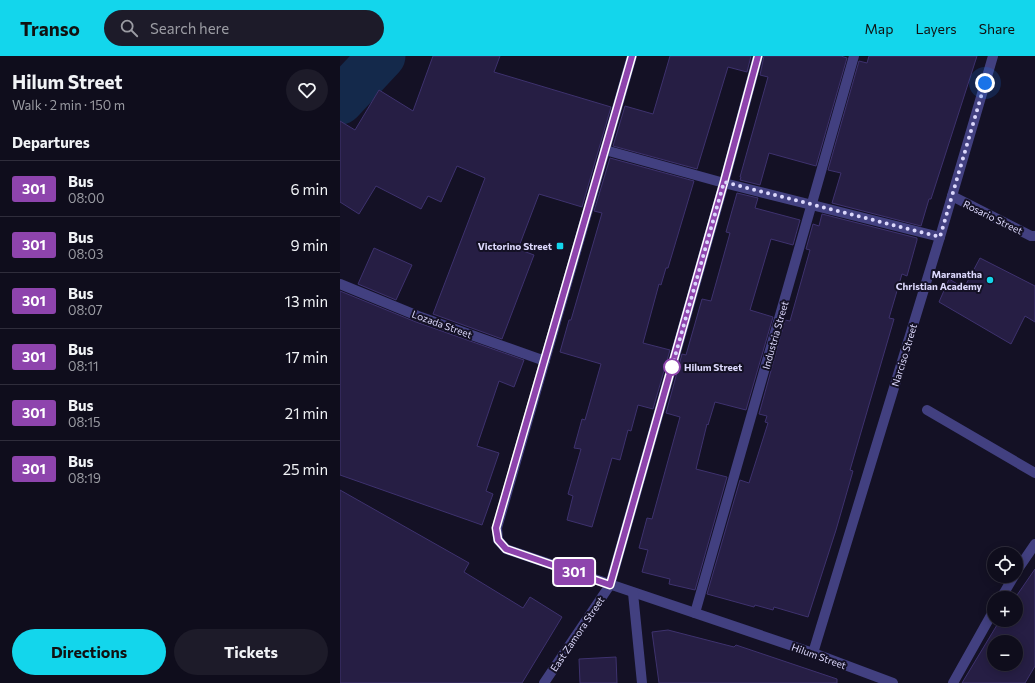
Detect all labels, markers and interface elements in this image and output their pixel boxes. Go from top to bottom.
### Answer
search box [104,10,384,46]
text: Transo [20,17,80,40]
icon: search [118,17,140,39]
text: Search here [150,19,229,37]
text: Map [865,20,893,37]
text: Layers [915,20,957,37]
text: Share [979,20,1015,37]
button: heart [286,69,328,111]
text: Hilum Street [12,70,123,93]
your location [975,73,995,93]
text: Walk · 2 min · 150 m [12,97,125,113]
text: Departures [12,133,90,151]
text: Bus [68,172,93,190]
text: 301 [22,180,46,197]
text: 6 min [290,180,328,198]
text: 08:00 [68,190,104,206]
street label: Rosario Street [961,197,1025,237]
text: Bus [68,228,93,246]
text: 301 [22,236,46,253]
text: 9 min [290,236,328,254]
place label: Victorino Street [478,240,552,252]
marker: Victorino Street [555,241,565,251]
text: 08:03 [68,246,103,262]
place label: Maranatha Christian Academy [896,268,983,292]
marker: Maranatha Christian Academy [985,275,995,285]
text: Bus [68,284,93,302]
text: 301 [22,292,46,309]
text: 13 min [285,292,328,310]
street label: Industria Street [760,299,790,371]
text: 08:07 [68,302,103,318]
street label: Lozada Street [410,308,474,340]
street label: Narciso Street [889,322,919,388]
text: Bus [68,340,93,358]
text: 301 [22,348,46,365]
text: 17 min [285,348,328,366]
text: 08:11 [68,358,99,374]
marker: Hilum Street [663,358,681,376]
place label: Hilum Street [684,361,742,373]
text: Bus [68,396,93,414]
text: 301 [22,404,46,421]
text: 21 min [285,404,328,422]
text: 08:15 [68,414,100,430]
text: Bus [68,452,93,470]
text: 301 [22,460,46,477]
text: 25 min [283,460,328,478]
text: 08:19 [68,470,101,486]
map controls [987,547,1023,671]
button: locate [987,547,1023,583]
line badge: 301 [551,559,597,585]
text: 301 [562,563,586,580]
button: + [987,591,1023,627]
street label: East Zamora Street [548,594,606,674]
button: Directions [12,629,166,675]
button: Tickets [174,629,328,675]
button: − [987,635,1023,671]
street label: Hilum Street [790,641,848,671]

